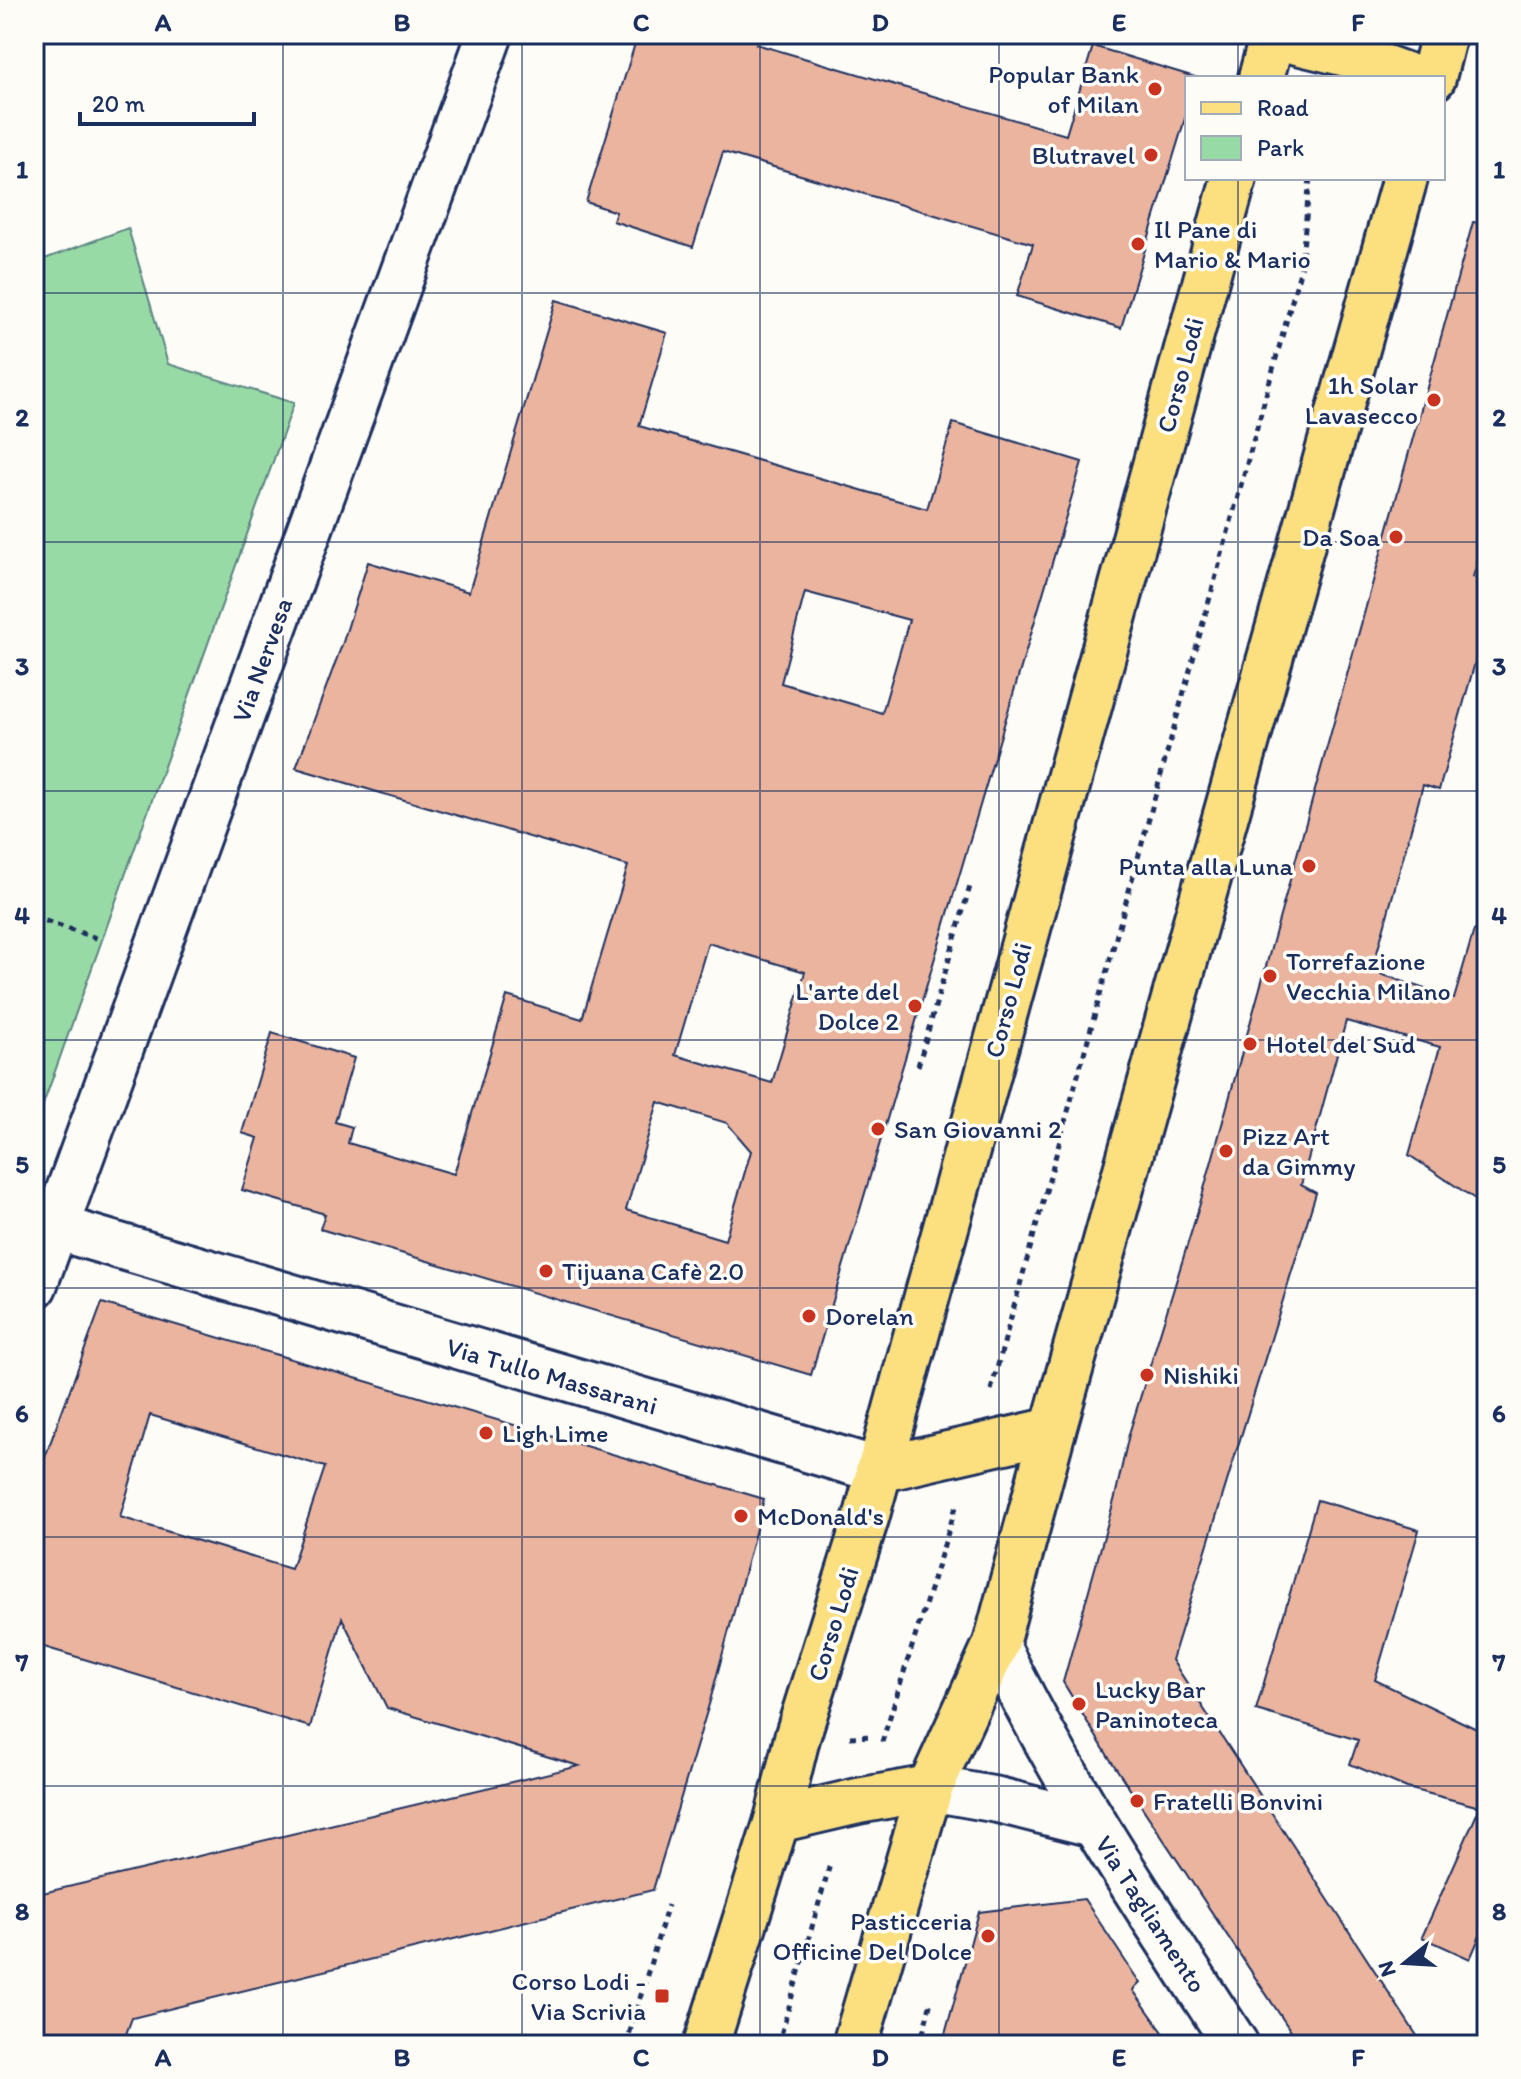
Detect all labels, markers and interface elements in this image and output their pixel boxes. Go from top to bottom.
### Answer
text: A [154,6,172,38]
text: B [394,6,411,38]
text: C [633,6,650,38]
text: D [871,6,889,38]
text: E [1112,6,1126,38]
text: F [1351,6,1365,38]
place label: Popular Bank of Milan [988,58,1139,120]
scale bar [80,76,254,126]
legend [1185,76,1445,180]
marker: Popular Bank of Milan [1146,80,1164,98]
text: 20 m [92,89,145,118]
text: Road [1257,93,1309,122]
text: Park [1257,133,1304,162]
place label: Blutravel [1032,139,1135,171]
marker: Blutravel [1142,146,1160,164]
text: 1 [16,153,28,185]
text: 1 [1493,153,1505,185]
place label: Il Pane di Mario & Mario [1154,213,1311,275]
marker: Il Pane di Mario & Mario [1129,235,1147,253]
street label: Corso Lodi [1149,314,1211,436]
place label: 1h Solar Lavasecco [1305,369,1419,431]
marker: 1h Solar Lavasecco [1425,391,1443,409]
text: 2 [15,401,29,433]
text: 2 [1492,401,1506,433]
place label: Da Soa [1302,521,1380,553]
marker: Da Soa [1387,528,1405,546]
street label: Via Nervesa [225,593,299,727]
text: 3 [15,650,29,682]
text: 3 [1492,650,1506,682]
place label: Punta alla Luna [1118,850,1293,882]
marker: Punta alla Luna [1300,857,1318,875]
text: 4 [14,899,30,931]
text: 4 [1491,899,1507,931]
street label: Corso Lodi [977,939,1039,1061]
place label: Torrefazione Vecchia Milano [1286,945,1451,1007]
marker: Torrefazione Vecchia Milano [1261,967,1279,985]
place label: L'arte del Dolce 2 [795,975,899,1037]
marker: L'arte del Dolce 2 [906,997,924,1015]
place label: Hotel del Sud [1266,1028,1415,1060]
marker: Hotel del Sud [1241,1035,1259,1053]
place label: San Giovanni 2 [894,1113,1062,1145]
marker: San Giovanni 2 [869,1120,887,1138]
place label: Pizz Art da Gimmy [1242,1120,1355,1182]
marker: Pizz Art da Gimmy [1217,1142,1235,1160]
text: 5 [15,1148,29,1180]
text: 5 [1492,1148,1506,1180]
place label: Tijuana Cafè 2.0 [562,1255,744,1287]
marker: Tijuana Cafè 2.0 [537,1262,555,1280]
place label: Dorelan [825,1300,914,1332]
marker: Dorelan [800,1307,818,1325]
street label: Via Tullo Massarani [443,1331,661,1421]
place label: Nishiki [1163,1359,1239,1391]
marker: Nishiki [1138,1366,1156,1384]
text: 6 [15,1397,29,1429]
text: 6 [1492,1397,1506,1429]
place label: Ligh Lime [502,1417,608,1449]
marker: Ligh Lime [477,1424,495,1442]
place label: McDonald's [757,1500,884,1532]
marker: McDonald's [732,1507,750,1525]
street label: Corso Lodi [800,1563,866,1685]
text: 7 [15,1646,29,1678]
text: 7 [1492,1646,1506,1678]
place label: Lucky Bar Paninoteca [1095,1673,1218,1735]
marker: Lucky Bar Paninoteca [1070,1695,1088,1713]
place label: Fratelli Bonvini [1153,1785,1323,1817]
marker: Fratelli Bonvini [1128,1792,1146,1810]
street label: Via Tagliamento [1088,1829,1214,1999]
text: 8 [15,1895,29,1927]
text: 8 [1492,1895,1506,1927]
place label: Pasticceria Officine Del Dolce [772,1905,972,1967]
north arrow [1365,1923,1445,2003]
marker: Pasticceria Officine Del Dolce [979,1927,997,1945]
text: N [1371,1958,1402,1980]
place label: Corso Lodi - Via Scrivia [512,1965,646,2027]
marker: Corso Lodi - Via Scrivia [653,1987,671,2005]
text: A [154,2041,172,2073]
text: B [394,2041,411,2073]
text: C [633,2041,650,2073]
text: D [871,2041,889,2073]
text: E [1112,2041,1126,2073]
text: F [1351,2041,1365,2073]

